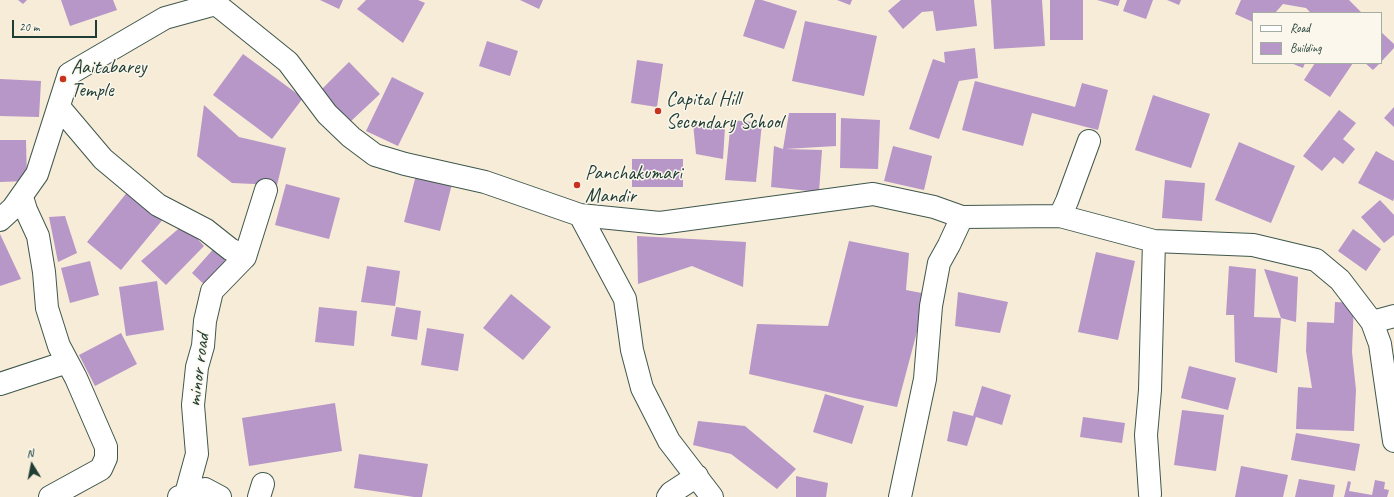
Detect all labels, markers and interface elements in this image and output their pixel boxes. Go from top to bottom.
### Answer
scale bar [14,12,99,38]
legend [1252,12,1382,64]
text: 20 m [19,19,39,35]
text: Road [1290,20,1310,36]
text: Building [1290,40,1322,56]
place label: Aaitabarey Temple [71,56,146,103]
marker: Aaitabarey Temple [58,74,68,84]
place label: Capital Hill Secondary School [666,88,783,135]
marker: Capital Hill Secondary School [653,106,663,116]
place label: Panchakumari Mandir [585,162,682,209]
marker: Panchakumari Mandir [572,180,582,190]
street label: minor road [183,332,215,408]
north arrow [12,445,52,485]
text: N [25,446,34,461]

